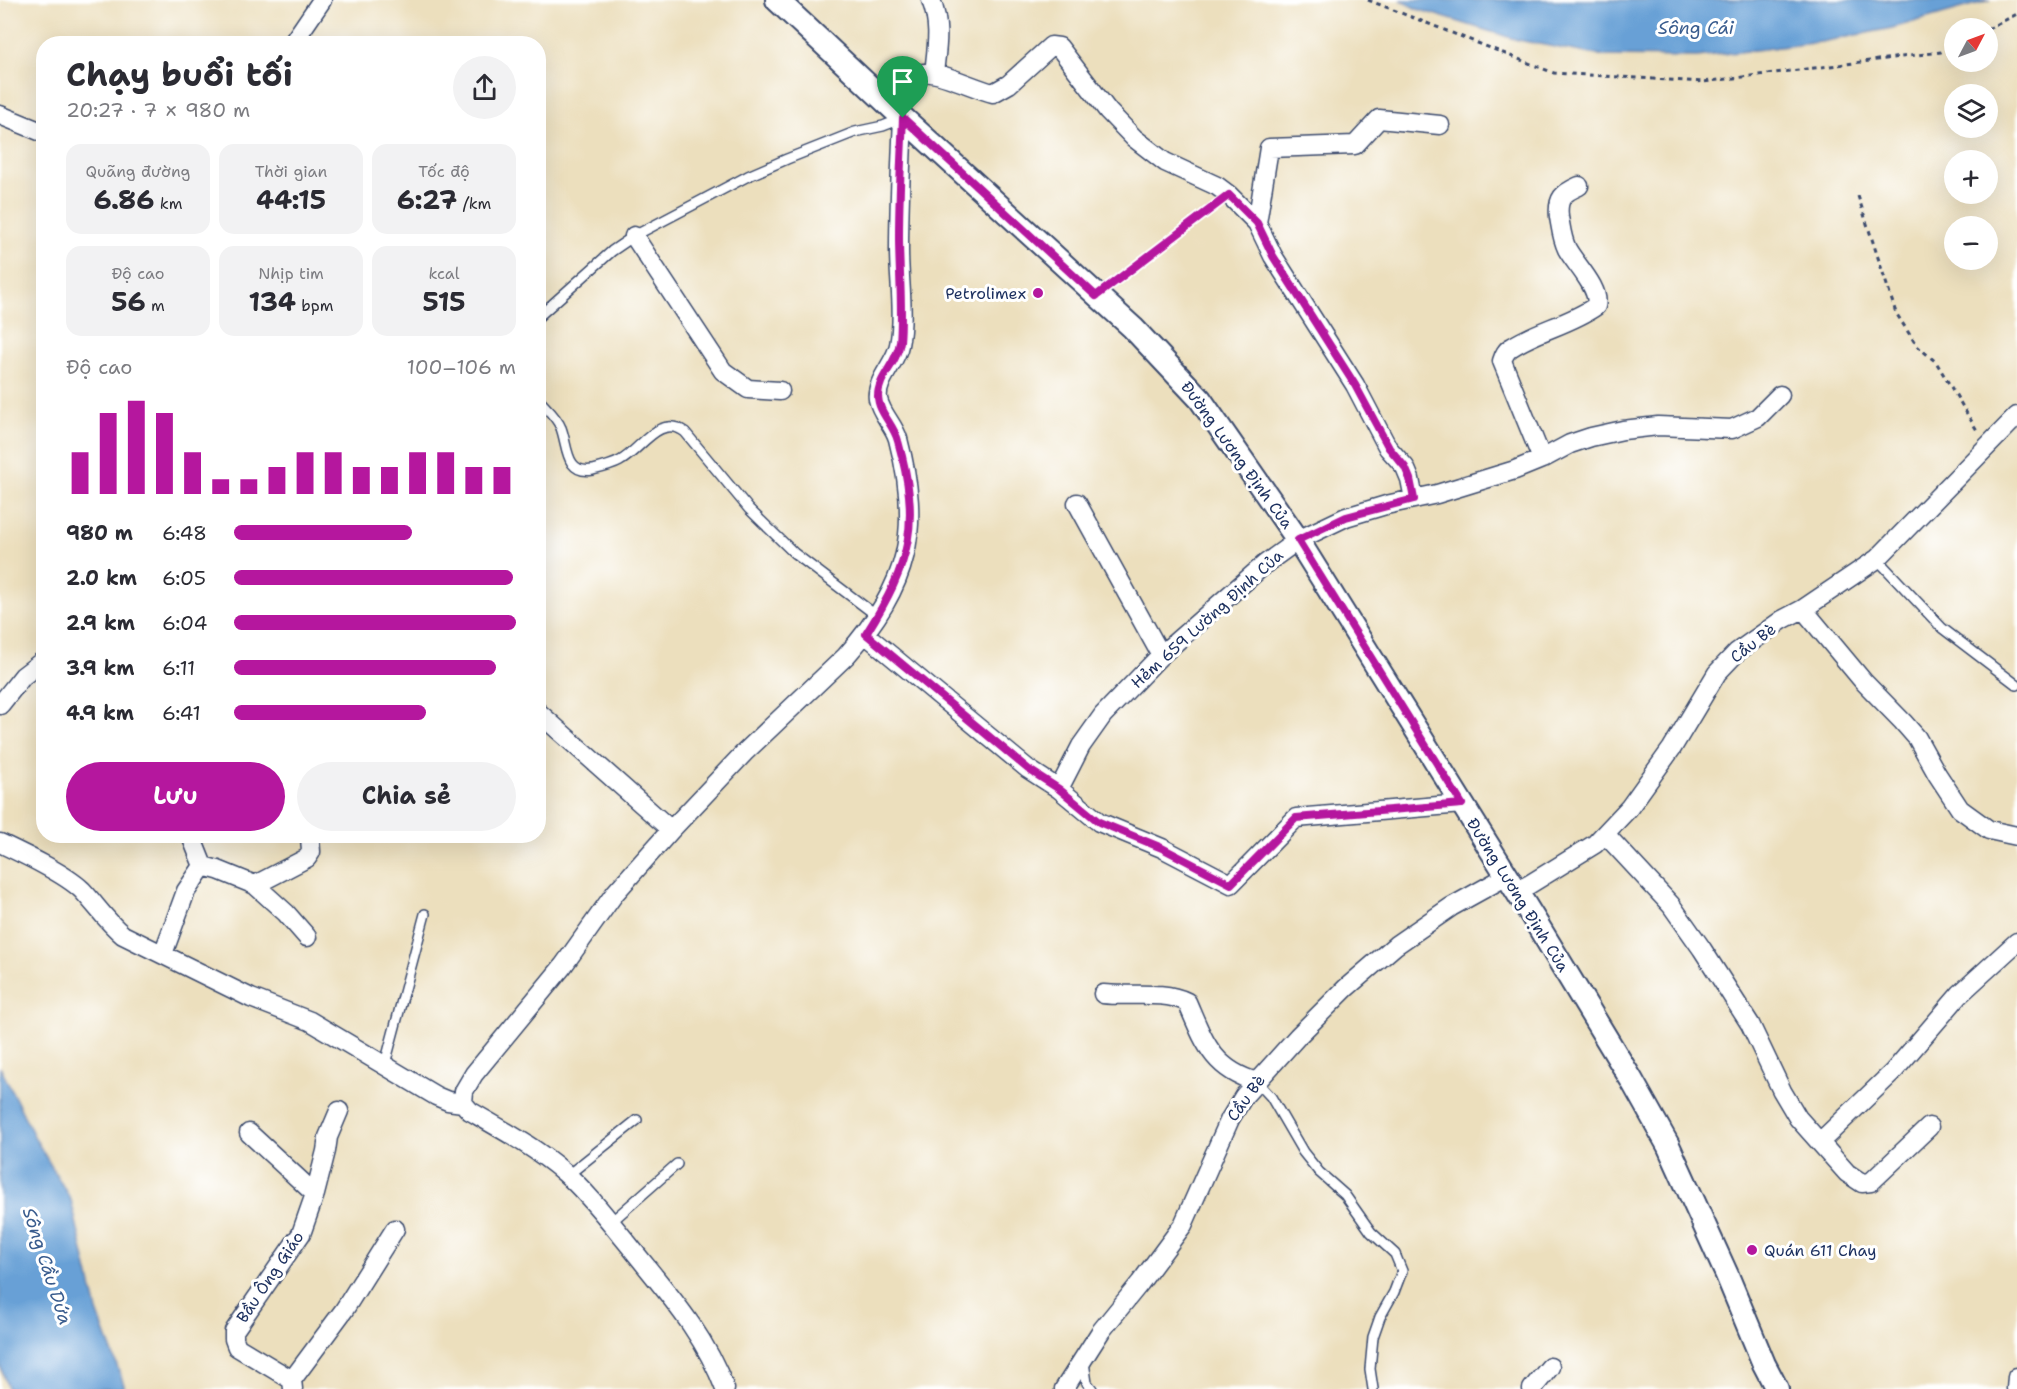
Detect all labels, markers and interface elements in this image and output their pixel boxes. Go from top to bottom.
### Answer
water label: Sông Cái [1658,16,1735,40]
north arrow [1944,18,1998,72]
map controls [1944,18,1998,270]
text: Chạy buổi tối [66,52,293,97]
button: share [453,56,516,119]
pin [877,56,928,118]
icon: arrive [886,65,919,98]
button: layers [1944,84,1998,138]
text: 20:27 · 7 × 980 m [66,97,250,123]
button: + [1944,150,1998,204]
text: Quãng đường [86,161,190,182]
text: Thời gian [255,161,327,182]
text: Tốc độ [418,161,470,182]
text: 6.86 [93,182,154,217]
text: 44:15 [256,182,326,217]
text: 6:27 [397,182,457,217]
text: km [154,193,183,214]
text: /km [457,193,491,214]
button: − [1944,216,1998,270]
text: Độ cao [111,263,165,284]
text: Nhịp tim [258,263,324,284]
text: kcal [428,263,460,284]
place label: Petrolimex [945,283,1026,304]
text: 56 [111,284,146,319]
text: 134 [248,284,296,319]
text: 515 [422,284,466,319]
marker: Petrolimex [1031,286,1045,300]
text: m [146,295,165,316]
text: bpm [296,295,334,316]
text: Độ cao [66,354,132,380]
text: 100–106 m [407,354,516,380]
street label: Đường Lương Định Của [1176,377,1298,533]
text: 980 m [66,520,133,546]
text: 6:48 [162,520,207,546]
street label: Hẻm 659 Lường Định Của [1127,545,1288,693]
text: 2.0 km [66,565,137,591]
text: 6:05 [162,565,206,591]
text: 2.9 km [66,610,135,636]
text: 6:04 [162,610,208,636]
street label: Cầu Bè [1726,619,1780,667]
text: 3.9 km [66,655,135,681]
text: 6:11 [162,655,195,681]
text: 4.9 km [66,700,134,726]
text: 6:41 [162,700,201,726]
button: Lưu [66,762,285,831]
button: Chia sẻ [297,762,516,831]
street label: Đường Lương Định Của [1462,814,1574,976]
street label: Cầu Bè [1222,1071,1270,1125]
water label: Sông Cầu Dứa [17,1204,77,1328]
street label: Bầu Ông Giáo [232,1227,308,1327]
place label: Quán 611 Chay [1764,1240,1876,1261]
marker: Quán 611 Chay [1745,1243,1759,1257]

